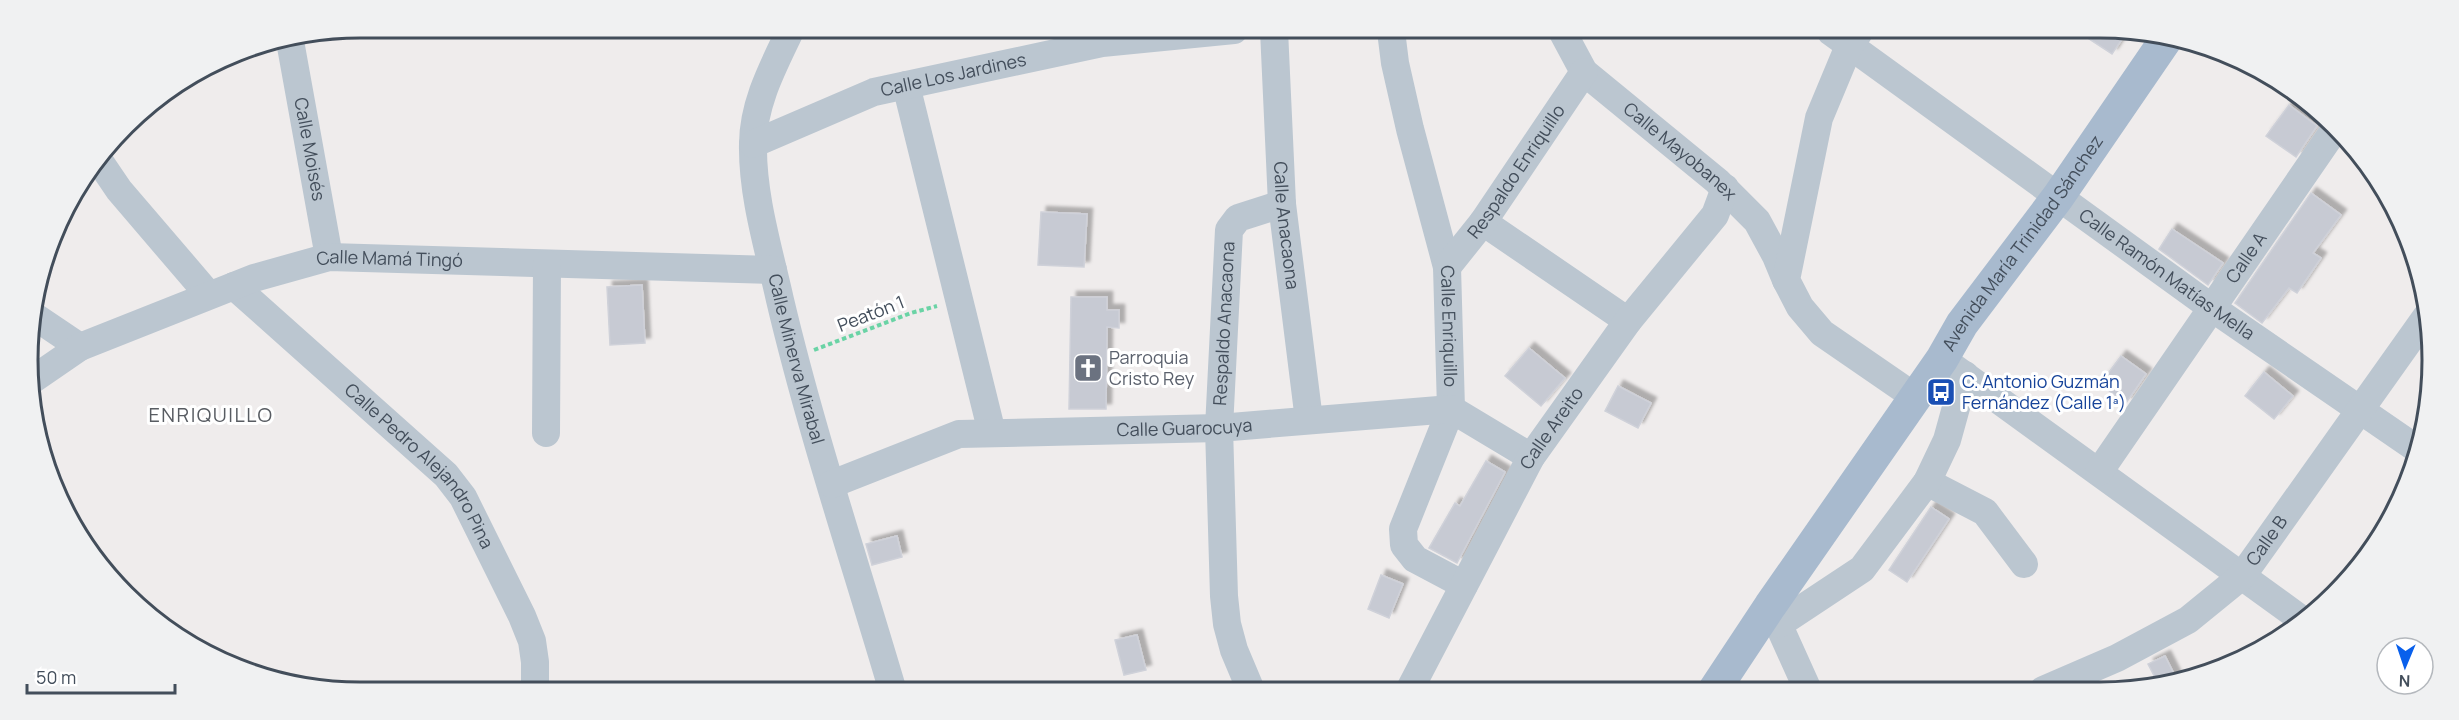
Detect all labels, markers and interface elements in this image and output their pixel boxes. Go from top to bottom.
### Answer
street label: Calle Los Jardines [878,47,1028,101]
street label: Calle Moisés [289,95,332,203]
street label: Calle Mayobanex [1619,96,1743,205]
street label: Respaldo Enriquillo [1461,99,1570,243]
street label: Avenida María Trinidad Sánchez [1936,130,2108,355]
street label: Calle Anacaona [1269,161,1306,291]
street label: Calle Ramón Matías Mella [2075,203,2260,345]
street label: Calle A [2220,227,2272,287]
street label: Respaldo Anacaona [1207,241,1239,406]
street label: Calle Mamá Tingó [313,244,463,272]
street label: Calle Enriquillo [1436,265,1463,387]
street label: Calle Minerva Mirabal [763,271,831,447]
street label: Peatón 1 [834,289,908,337]
place label: Parroquia Cristo Rey [1109,345,1195,390]
church icon: Parroquia Cristo Rey [1072,352,1104,384]
place label: C. Antonio Guzmán Fernández (Calle 1ª) [1962,369,2126,414]
bus stop icon: C. Antonio Guzmán Fernández (Calle 1ª) [1925,376,1957,408]
street label: Calle Pedro Alejandro Pina [340,377,500,552]
street label: Calle Areito [1514,382,1588,473]
district label: ENRIQUILLO [148,401,274,428]
street label: Calle Guarocuya [1116,412,1253,441]
street label: Calle B [2240,510,2292,570]
north arrow [2375,636,2435,696]
scale bar [27,657,176,695]
text: 50 m [36,665,76,689]
text: N [2398,670,2411,692]

